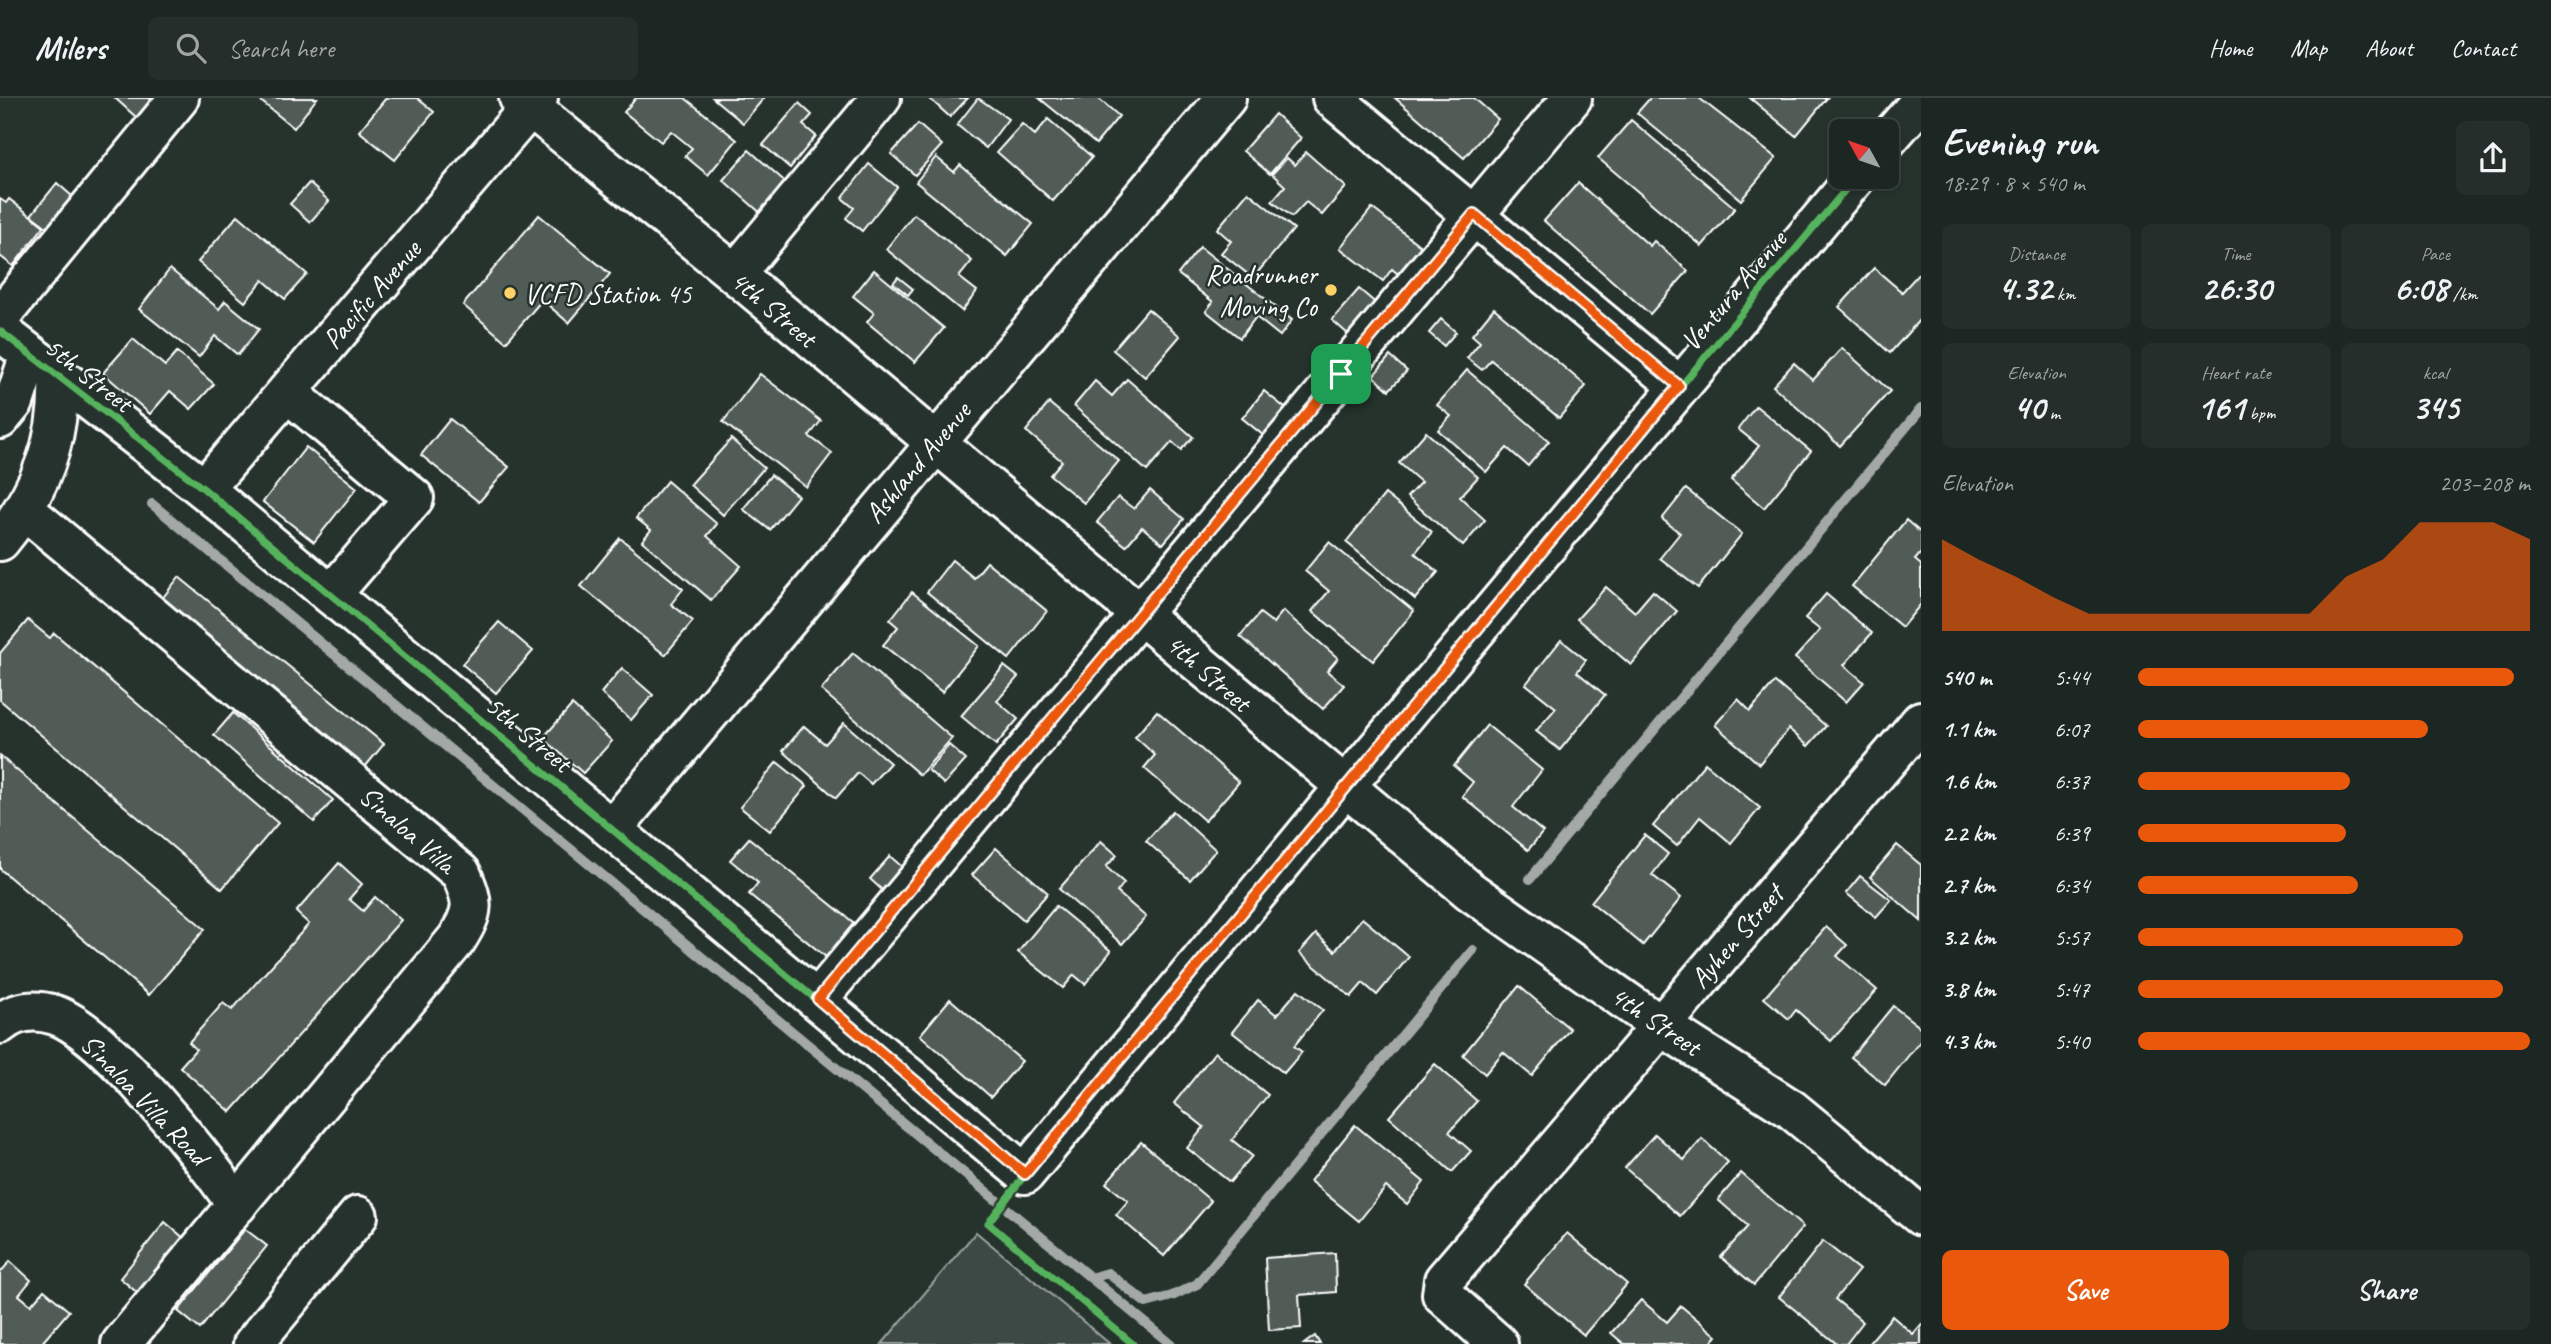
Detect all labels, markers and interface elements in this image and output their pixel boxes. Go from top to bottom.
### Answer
search box [148,17,638,80]
text: Milers [35,27,106,69]
icon: search [172,29,210,67]
text: Search here [228,32,334,65]
text: Home [2209,33,2252,63]
text: Map [2290,33,2327,63]
text: About [2365,33,2413,63]
text: Contact [2451,33,2516,63]
north arrow [1829,119,1899,189]
map controls [1829,119,1899,189]
text: Evening run [1942,119,2098,166]
button: share [2456,121,2530,195]
text: 18:29 · 8 × 540 m [1942,169,2085,198]
street label: Ventura Avenue [1673,221,1795,358]
street label: Pacific Avenue [315,231,429,356]
text: Distance [2008,242,2065,266]
text: Time [2221,242,2251,266]
text: Pace [2421,242,2450,266]
place label: Roadrunner Moving Co [1205,257,1319,324]
street label: 4th Street [723,262,826,356]
text: 4.32 [1998,266,2052,311]
text: 26:30 [2201,266,2271,311]
text: 6:08 [2393,266,2448,311]
place label: VCFD Station 45 [524,276,693,311]
marker: Roadrunner Moving Co [1323,282,1339,298]
text: km [2052,282,2075,306]
text: /km [2448,282,2478,306]
marker: VCFD Station 45 [502,285,518,301]
street label: 5th Street [38,329,142,421]
pin [1311,344,1371,404]
icon: arrive [1322,355,1360,393]
text: Elevation [2007,361,2066,385]
text: Heart rate [2201,361,2271,385]
text: kcal [2423,361,2448,385]
text: 40 [2013,385,2045,430]
text: 161 [2197,385,2245,430]
text: 345 [2412,385,2459,430]
street label: Ashland Avenue [856,393,980,530]
text: m [2045,401,2060,425]
text: bpm [2245,401,2275,425]
text: Elevation [1942,469,2013,498]
text: 203–208 m [2439,469,2530,498]
street label: 4th Street [1159,626,1261,721]
text: 540 m [1942,663,1991,692]
text: 5:44 [2054,663,2090,692]
street label: 5th Street [478,687,581,781]
text: 1.1 km [1942,715,1996,744]
text: 6:07 [2054,715,2090,744]
text: 1.6 km [1942,767,1996,796]
text: 6:37 [2054,767,2090,796]
street label: Sinaloa Villa [352,778,465,883]
text: 2.2 km [1942,819,1996,848]
text: 6:39 [2054,819,2090,848]
text: 2.7 km [1942,871,1995,900]
text: 6:34 [2054,871,2090,900]
street label: Ayhen Street [1682,875,1793,995]
text: 3.2 km [1942,923,1996,952]
text: 5:57 [2054,923,2090,952]
text: 3.8 km [1942,975,1996,1004]
text: 5:47 [2054,975,2090,1004]
street label: 4th Street [1604,977,1710,1065]
street label: Sinaloa Villa Road [73,1026,219,1175]
text: 4.3 km [1942,1027,1996,1056]
text: 5:40 [2054,1027,2090,1056]
button: Save [1942,1250,2229,1330]
button: Share [2243,1250,2530,1330]

